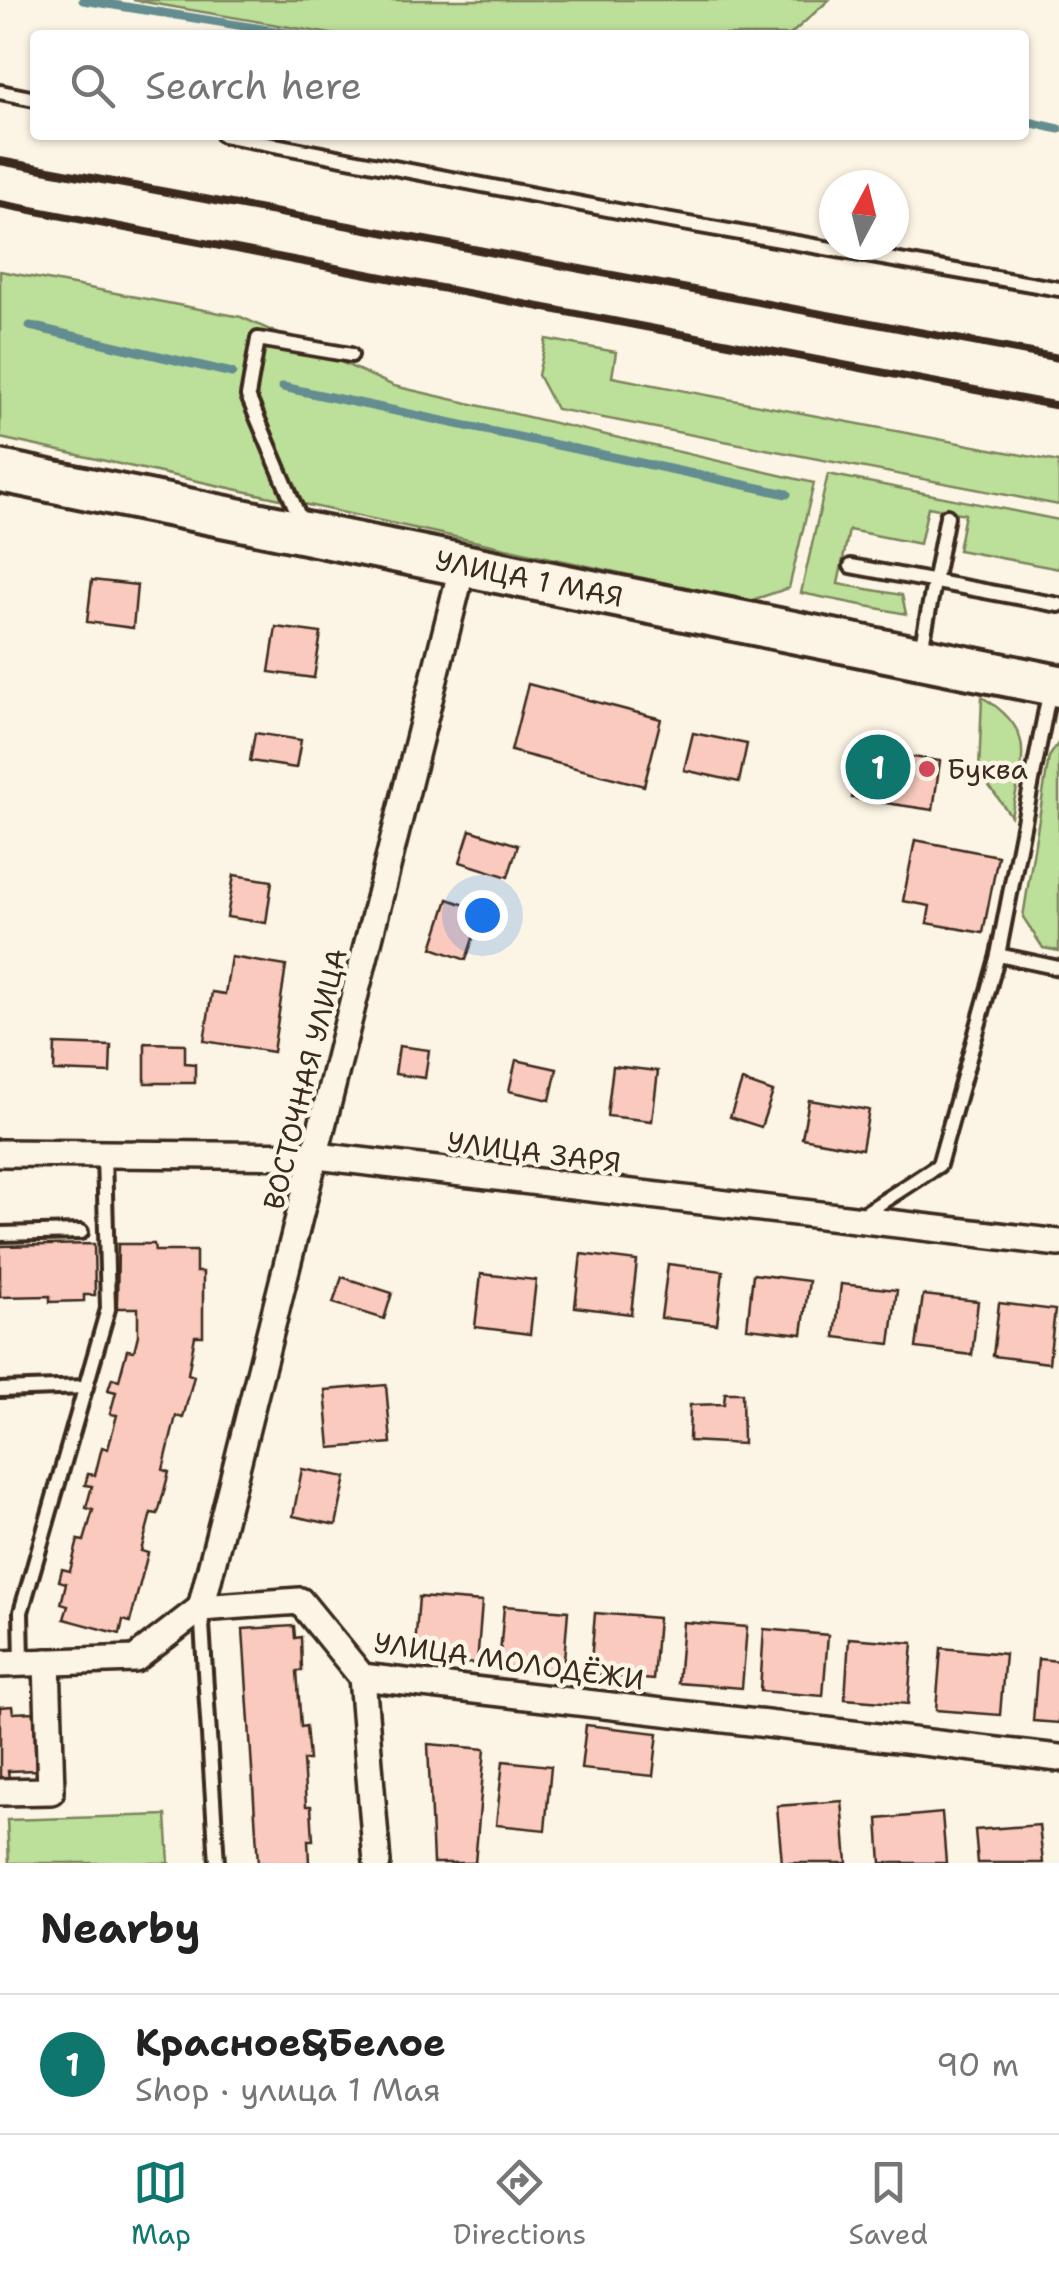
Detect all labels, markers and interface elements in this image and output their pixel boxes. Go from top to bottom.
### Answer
search box [30,30,1029,140]
icon: search [65,58,120,113]
text: Search here [145,60,362,111]
north arrow [819,170,909,260]
street label: УЛИЦА 1 МАЯ [432,541,626,616]
pin: 1 [846,730,910,804]
place label: Буква [947,750,1028,788]
marker: Буква [916,758,938,780]
your location [457,890,508,941]
street label: ВОСТОЧНАЯ УЛИЦА [254,944,356,1214]
street label: УЛИЦА ЗАРЯ [445,1122,623,1182]
street label: УЛИЦА МОЛОДЁЖИ [372,1623,646,1699]
text: Nearby [40,1900,200,1956]
text: Красное&Белое [135,2017,446,2068]
text: 1 [65,2043,80,2086]
text: 90 m [936,2043,1019,2086]
text: Shop · улица 1 Мая [135,2068,441,2111]
tab: Map [131,2155,191,2253]
tab: Directions [453,2155,586,2253]
tab: Saved [848,2155,928,2253]

